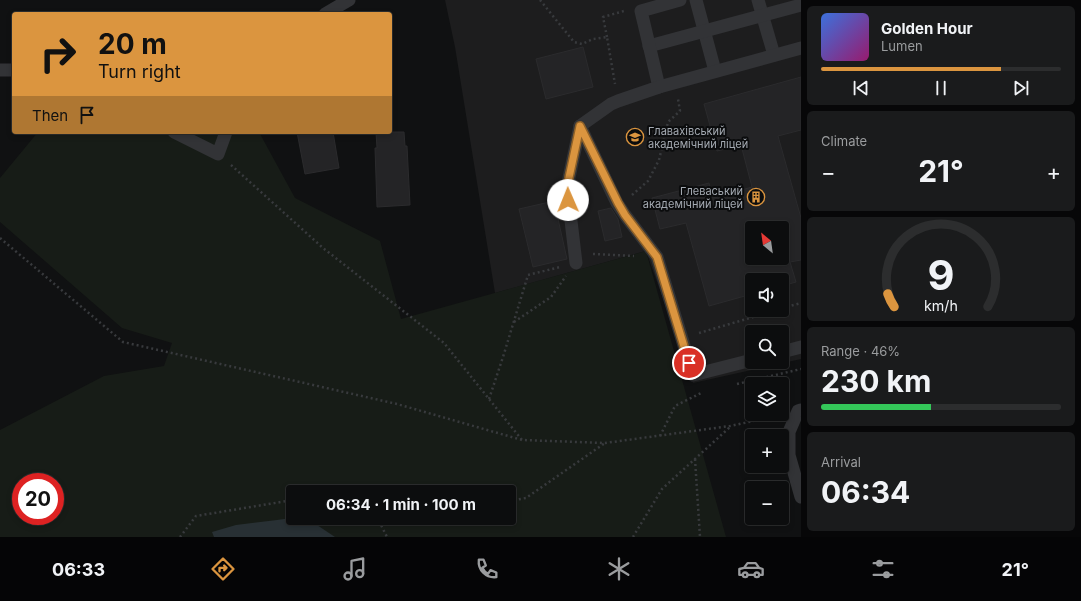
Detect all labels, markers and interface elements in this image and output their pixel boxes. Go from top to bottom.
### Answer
text: Golden Hour [881,19,973,38]
text: 20 m [98,27,167,61]
icon: right [32,28,84,80]
text: Lumen [881,38,923,54]
text: Turn right [98,61,181,82]
icon: previous [850,77,872,99]
icon: pause [930,77,952,99]
icon: next [1010,77,1032,99]
icon: arrive [76,104,98,126]
text: Then [32,106,68,125]
place label: Главахівський академічний ліцей [648,124,748,151]
school or university icon: Главахівський академічний ліцей [625,127,645,147]
text: Climate [821,133,867,149]
text: 21° [918,153,964,189]
text: − [821,159,836,185]
text: + [1046,159,1061,185]
position arrow [547,179,589,221]
place label: Глеваський академічний ліцей [643,184,743,211]
building icon: Глеваський академічний ліцей [746,187,766,207]
north arrow [745,221,789,265]
map controls [745,221,789,525]
text: 9 [927,249,955,299]
button: sound [745,273,789,317]
text: km/h [924,296,958,313]
button: search [745,325,789,369]
text: Range · 46% [821,343,900,359]
pin [672,346,706,380]
icon: arrive [678,352,700,374]
text: 230 km [821,363,931,399]
button: layers [745,377,789,421]
button: + [745,429,789,473]
text: Arrival [821,454,861,470]
speed limit sign: 20 [12,473,64,525]
text: 06:34 [821,474,910,510]
button: − [745,481,789,525]
text: 06:34 · 1 min · 100 m [326,495,476,514]
icon: directions [209,555,237,583]
icon: music [341,555,369,583]
icon: phone [473,555,501,583]
icon: climate [605,555,633,583]
icon: car [737,555,765,583]
icon: filters [869,555,897,583]
text: 06:33 [52,559,105,580]
text: 21° [1002,559,1029,580]

